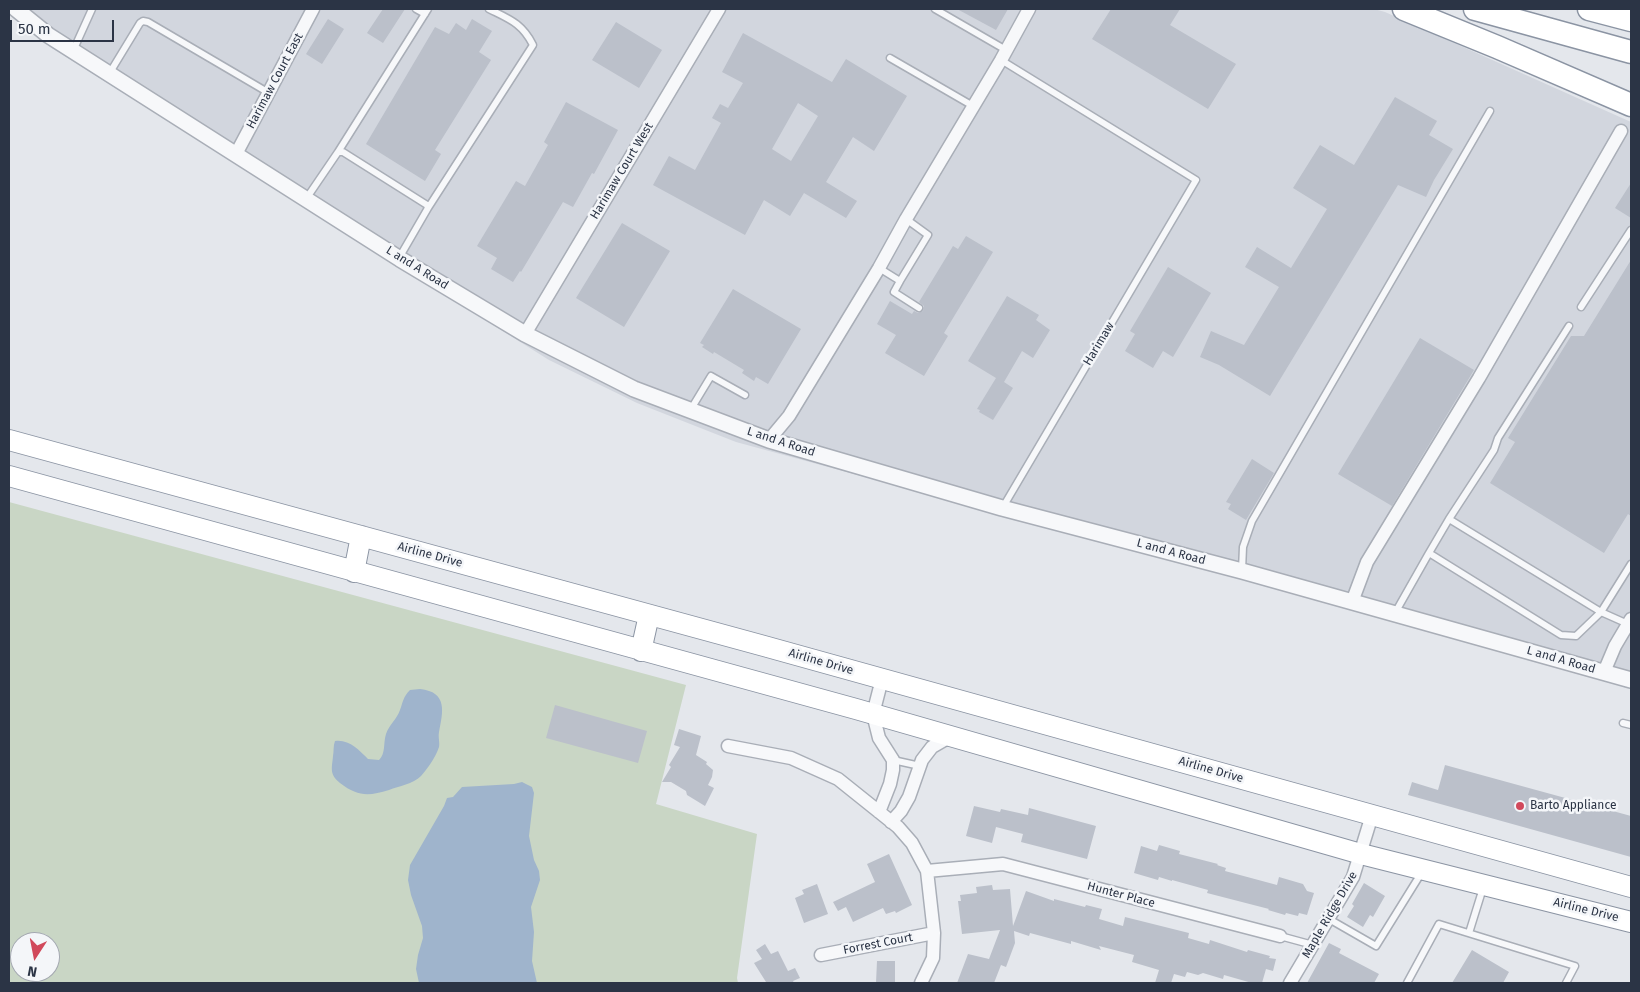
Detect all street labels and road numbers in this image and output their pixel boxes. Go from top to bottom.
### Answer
street label: Harimaw Court East [244,31,306,131]
street label: Harimaw Court West [587,120,657,222]
street label: L and A Road [383,243,451,293]
street label: Harimaw [1080,320,1118,368]
street label: L and A Road [745,424,817,460]
street label: L and A Road [1135,536,1207,568]
street label: Airline Drive [396,539,464,571]
street label: L and A Road [1525,643,1597,677]
street label: Airline Drive [787,646,855,678]
street label: Airline Drive [1177,754,1245,786]
street label: Maple Ridge Drive [1299,869,1361,961]
street label: Hunter Place [1086,879,1156,911]
street label: Airline Drive [1552,895,1620,925]
street label: Forrest Court [842,930,914,958]

